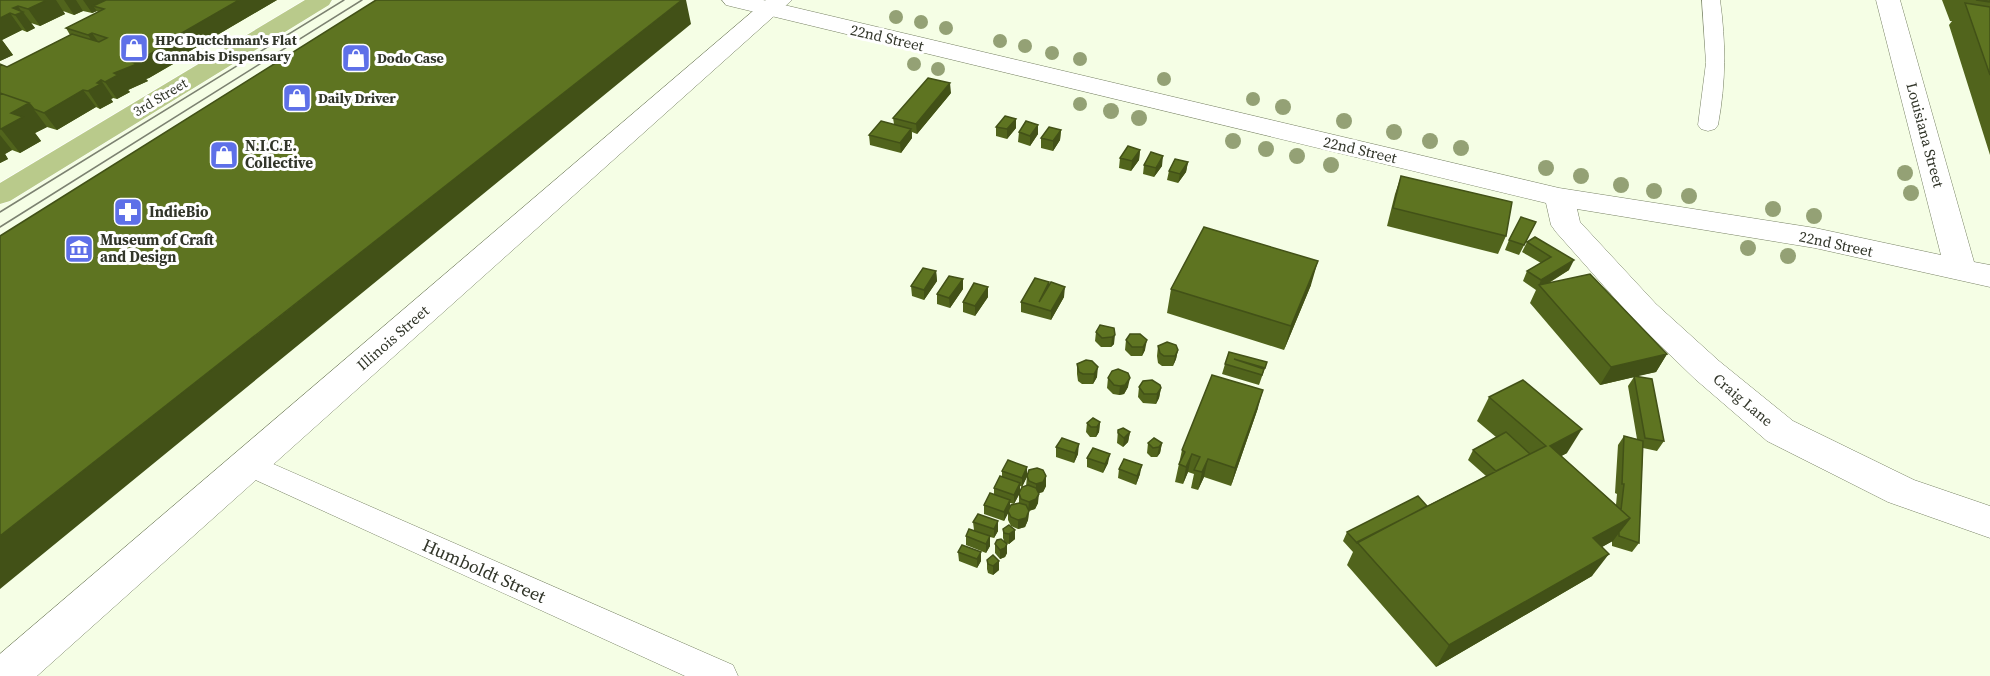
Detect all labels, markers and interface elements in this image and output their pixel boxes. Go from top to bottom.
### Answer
street label: 22nd Street [848,19,926,56]
place label: HPC Ductchman's Flat Cannabis Dispensary [155,30,298,66]
shop icon: HPC Ductchman's Flat Cannabis Dispensary [118,32,150,64]
shop icon: Dodo Case [340,42,372,74]
place label: Dodo Case [377,48,444,68]
street label: 3rd Street [129,73,191,121]
street label: Louisiana Street [1901,80,1950,190]
shop icon: Daily Driver [281,82,313,114]
place label: Daily Driver [318,88,396,108]
street label: 22nd Street [1321,131,1399,168]
place label: N.I.C.E. Collective [245,135,313,173]
shop icon: N.I.C.E. Collective [208,139,240,171]
pharmacy icon: IndieBio [112,196,144,228]
place label: IndieBio [149,201,209,222]
street label: 22nd Street [1797,225,1875,262]
place label: Museum of Craft and Design [100,229,215,267]
museum icon: Museum of Craft and Design [63,233,95,265]
street label: Illinois Street [352,300,433,375]
street label: Craig Lane [1709,368,1778,431]
street label: Humboldt Street [418,532,550,609]

